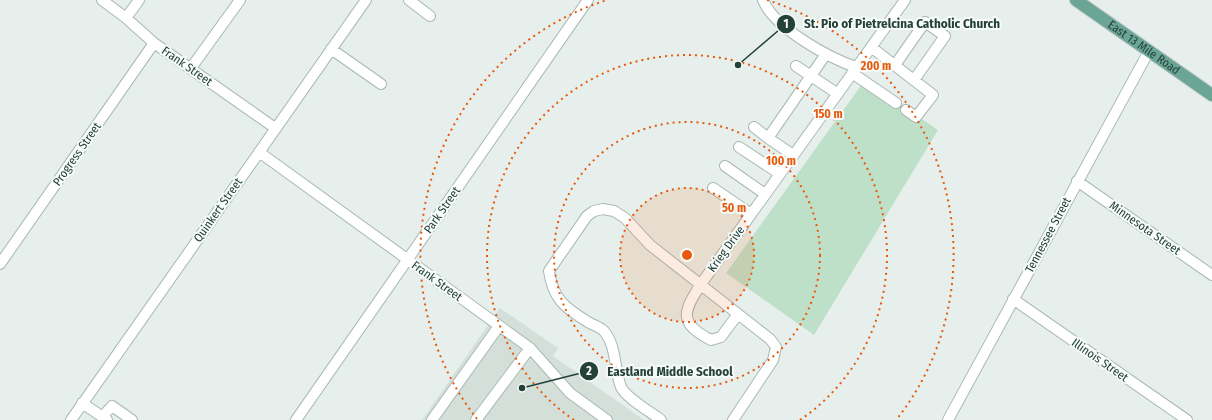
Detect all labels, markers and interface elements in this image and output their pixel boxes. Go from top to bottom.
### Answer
callout: St. Pio of Pietrelcina Catholic Church [776,11,1008,36]
text: St. Pio of Pietrelcina Catholic Church [804,16,1000,31]
text: 1 [783,17,789,31]
street label: East 13 Mile Road [1105,18,1183,77]
street label: Frank Street [159,43,215,89]
text: 200 m [860,59,891,73]
text: 150 m [813,107,843,121]
street label: Progress Street [50,120,104,188]
text: 100 m [766,154,796,168]
street label: Quinkert Street [191,175,245,245]
street label: Park Street [421,184,463,236]
street label: Tennessee Street [1022,195,1074,275]
street label: Minnesota Street [1107,198,1183,258]
text: 50 m [722,201,746,215]
street label: Krieg Drive [705,223,747,275]
centre of rings [680,248,694,262]
street label: Frank Street [409,258,465,304]
street label: Illinois Street [1069,335,1131,385]
callout: Eastland Middle School [579,359,741,384]
text: 2 [585,364,592,378]
text: Eastland Middle School [607,364,733,379]

